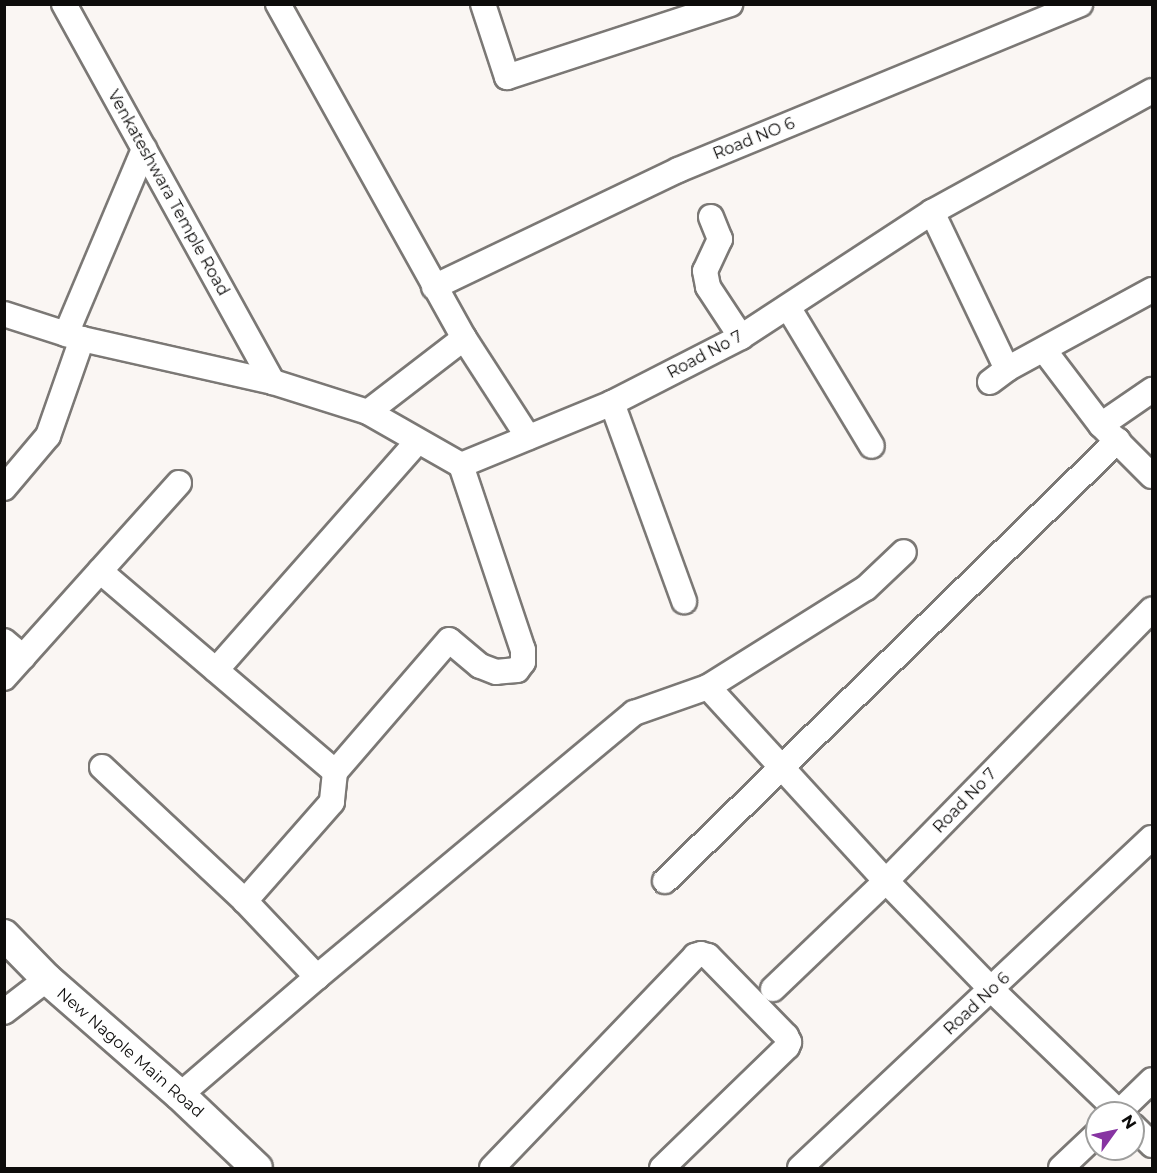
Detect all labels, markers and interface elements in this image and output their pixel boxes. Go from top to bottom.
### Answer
street label: Venkateshwara Temple Road [103,87,233,299]
street label: Road NO 6 [710,114,798,164]
street label: Road No 7 [664,327,746,383]
street label: Road No 7 [929,765,1001,837]
street label: Road No 6 [940,969,1014,1039]
street label: New Nagole Main Road [53,984,207,1122]
north arrow [1085,1101,1145,1161]
text: N [1117,1111,1140,1133]

